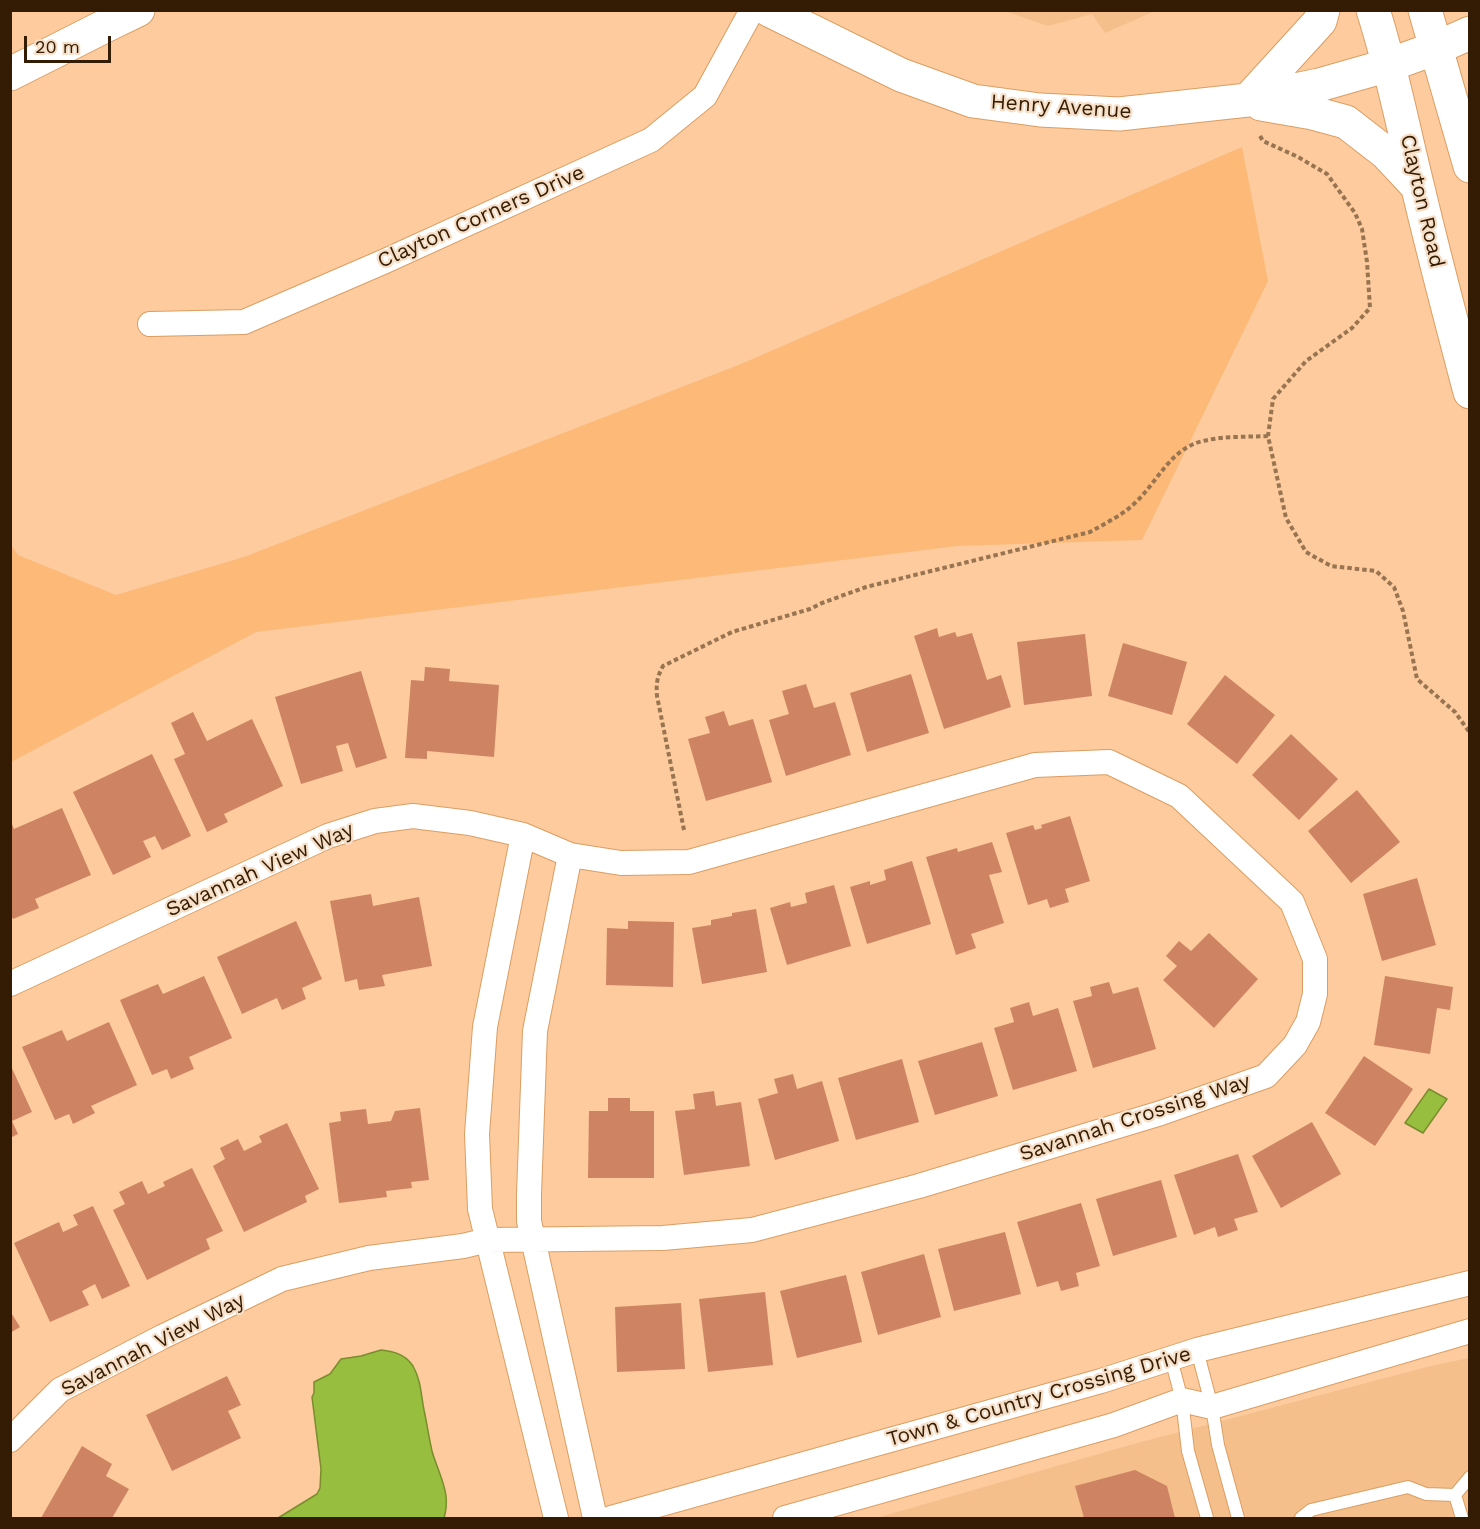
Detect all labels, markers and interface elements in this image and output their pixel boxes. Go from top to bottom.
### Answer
scale bar [27,24,114,62]
text: 20 m [35,36,80,57]
street label: Henry Avenue [990,90,1132,124]
street label: Clayton Road [1394,132,1450,270]
street label: Clayton Corners Drive [374,160,588,274]
street label: Savannah View Way [162,817,358,923]
street label: Savannah Crossing Way [1016,1069,1254,1167]
street label: Savannah View Way [57,1288,249,1402]
street label: Town & Country Crossing Drive [884,1341,1194,1453]

